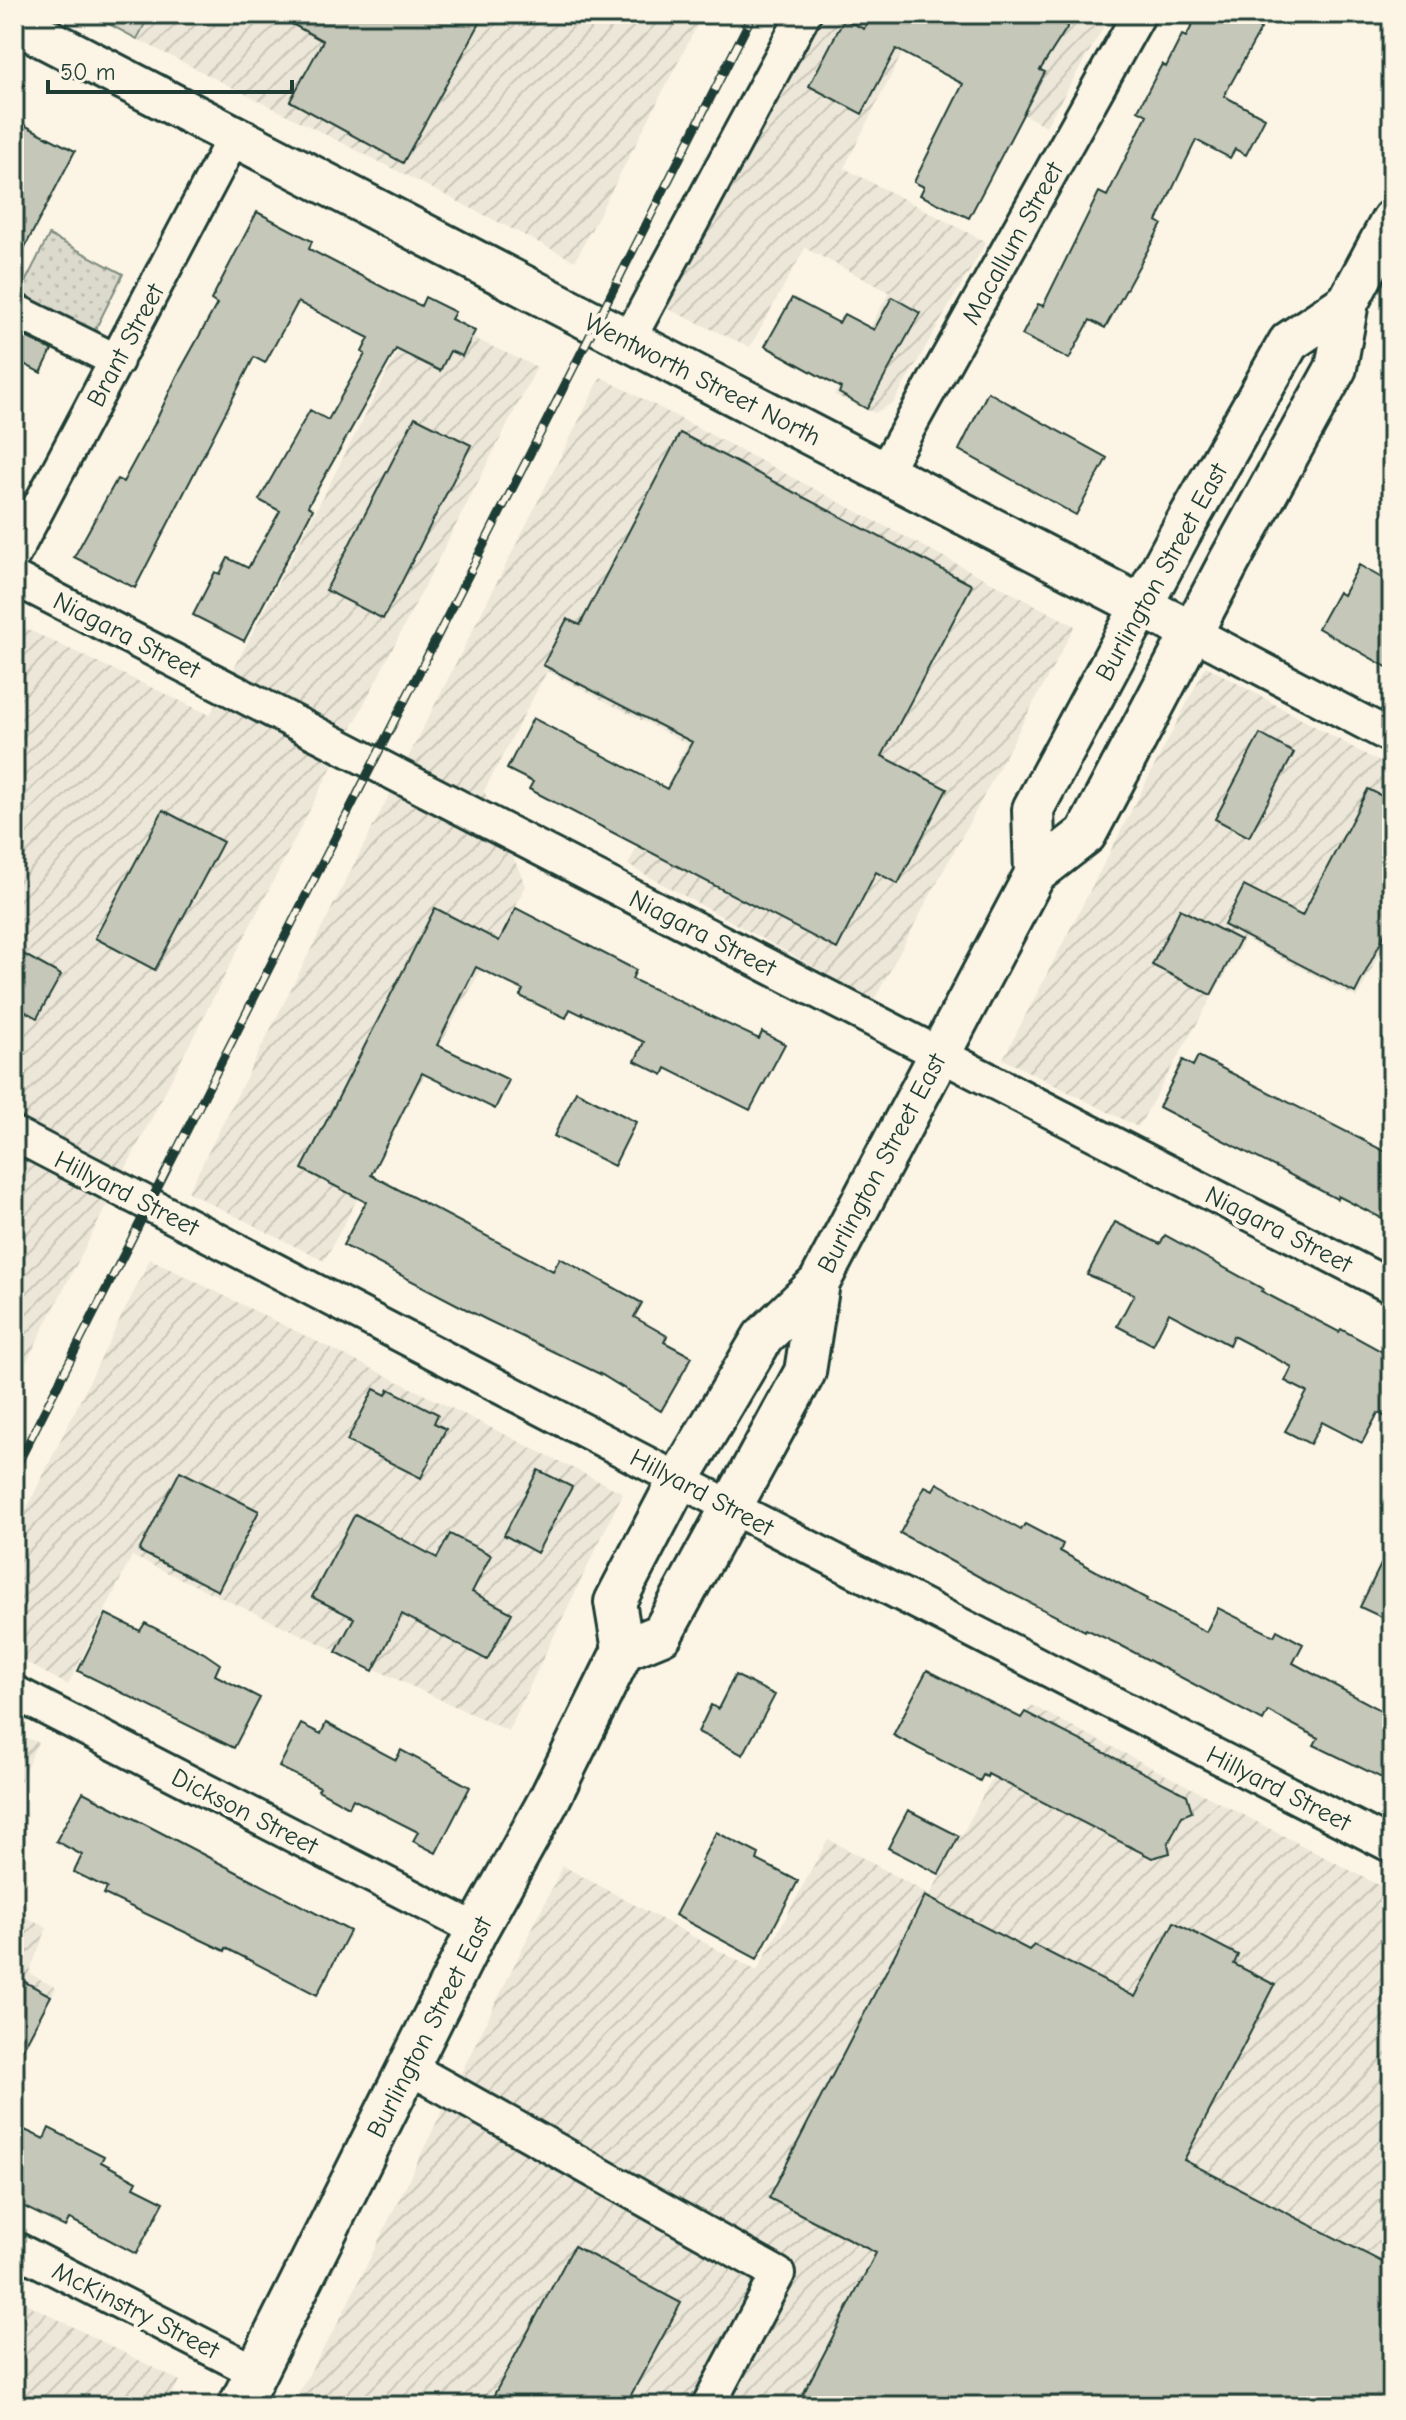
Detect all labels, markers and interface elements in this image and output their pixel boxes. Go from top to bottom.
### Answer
scale bar [48,44,292,94]
text: 50 m [60,58,116,86]
street label: Macallum Street [956,156,1071,330]
street label: Brant Street [81,277,172,412]
street label: Wentworth Street North [579,307,826,453]
street label: Burlington Street East [1090,457,1235,687]
street label: Niagara Street [48,586,206,686]
street label: Niagara Street [624,884,782,984]
street label: Burlington Street East [811,1047,953,1278]
street label: Hillyard Street [49,1145,205,1244]
street label: Niagara Street [1200,1180,1358,1280]
street label: Hillyard Street [625,1443,780,1544]
street label: Hillyard Street [1201,1740,1357,1839]
street label: Dickson Street [166,1762,324,1862]
street label: Burlington Street East [361,1911,499,2143]
street label: McKinstry Street [47,2256,225,2367]

